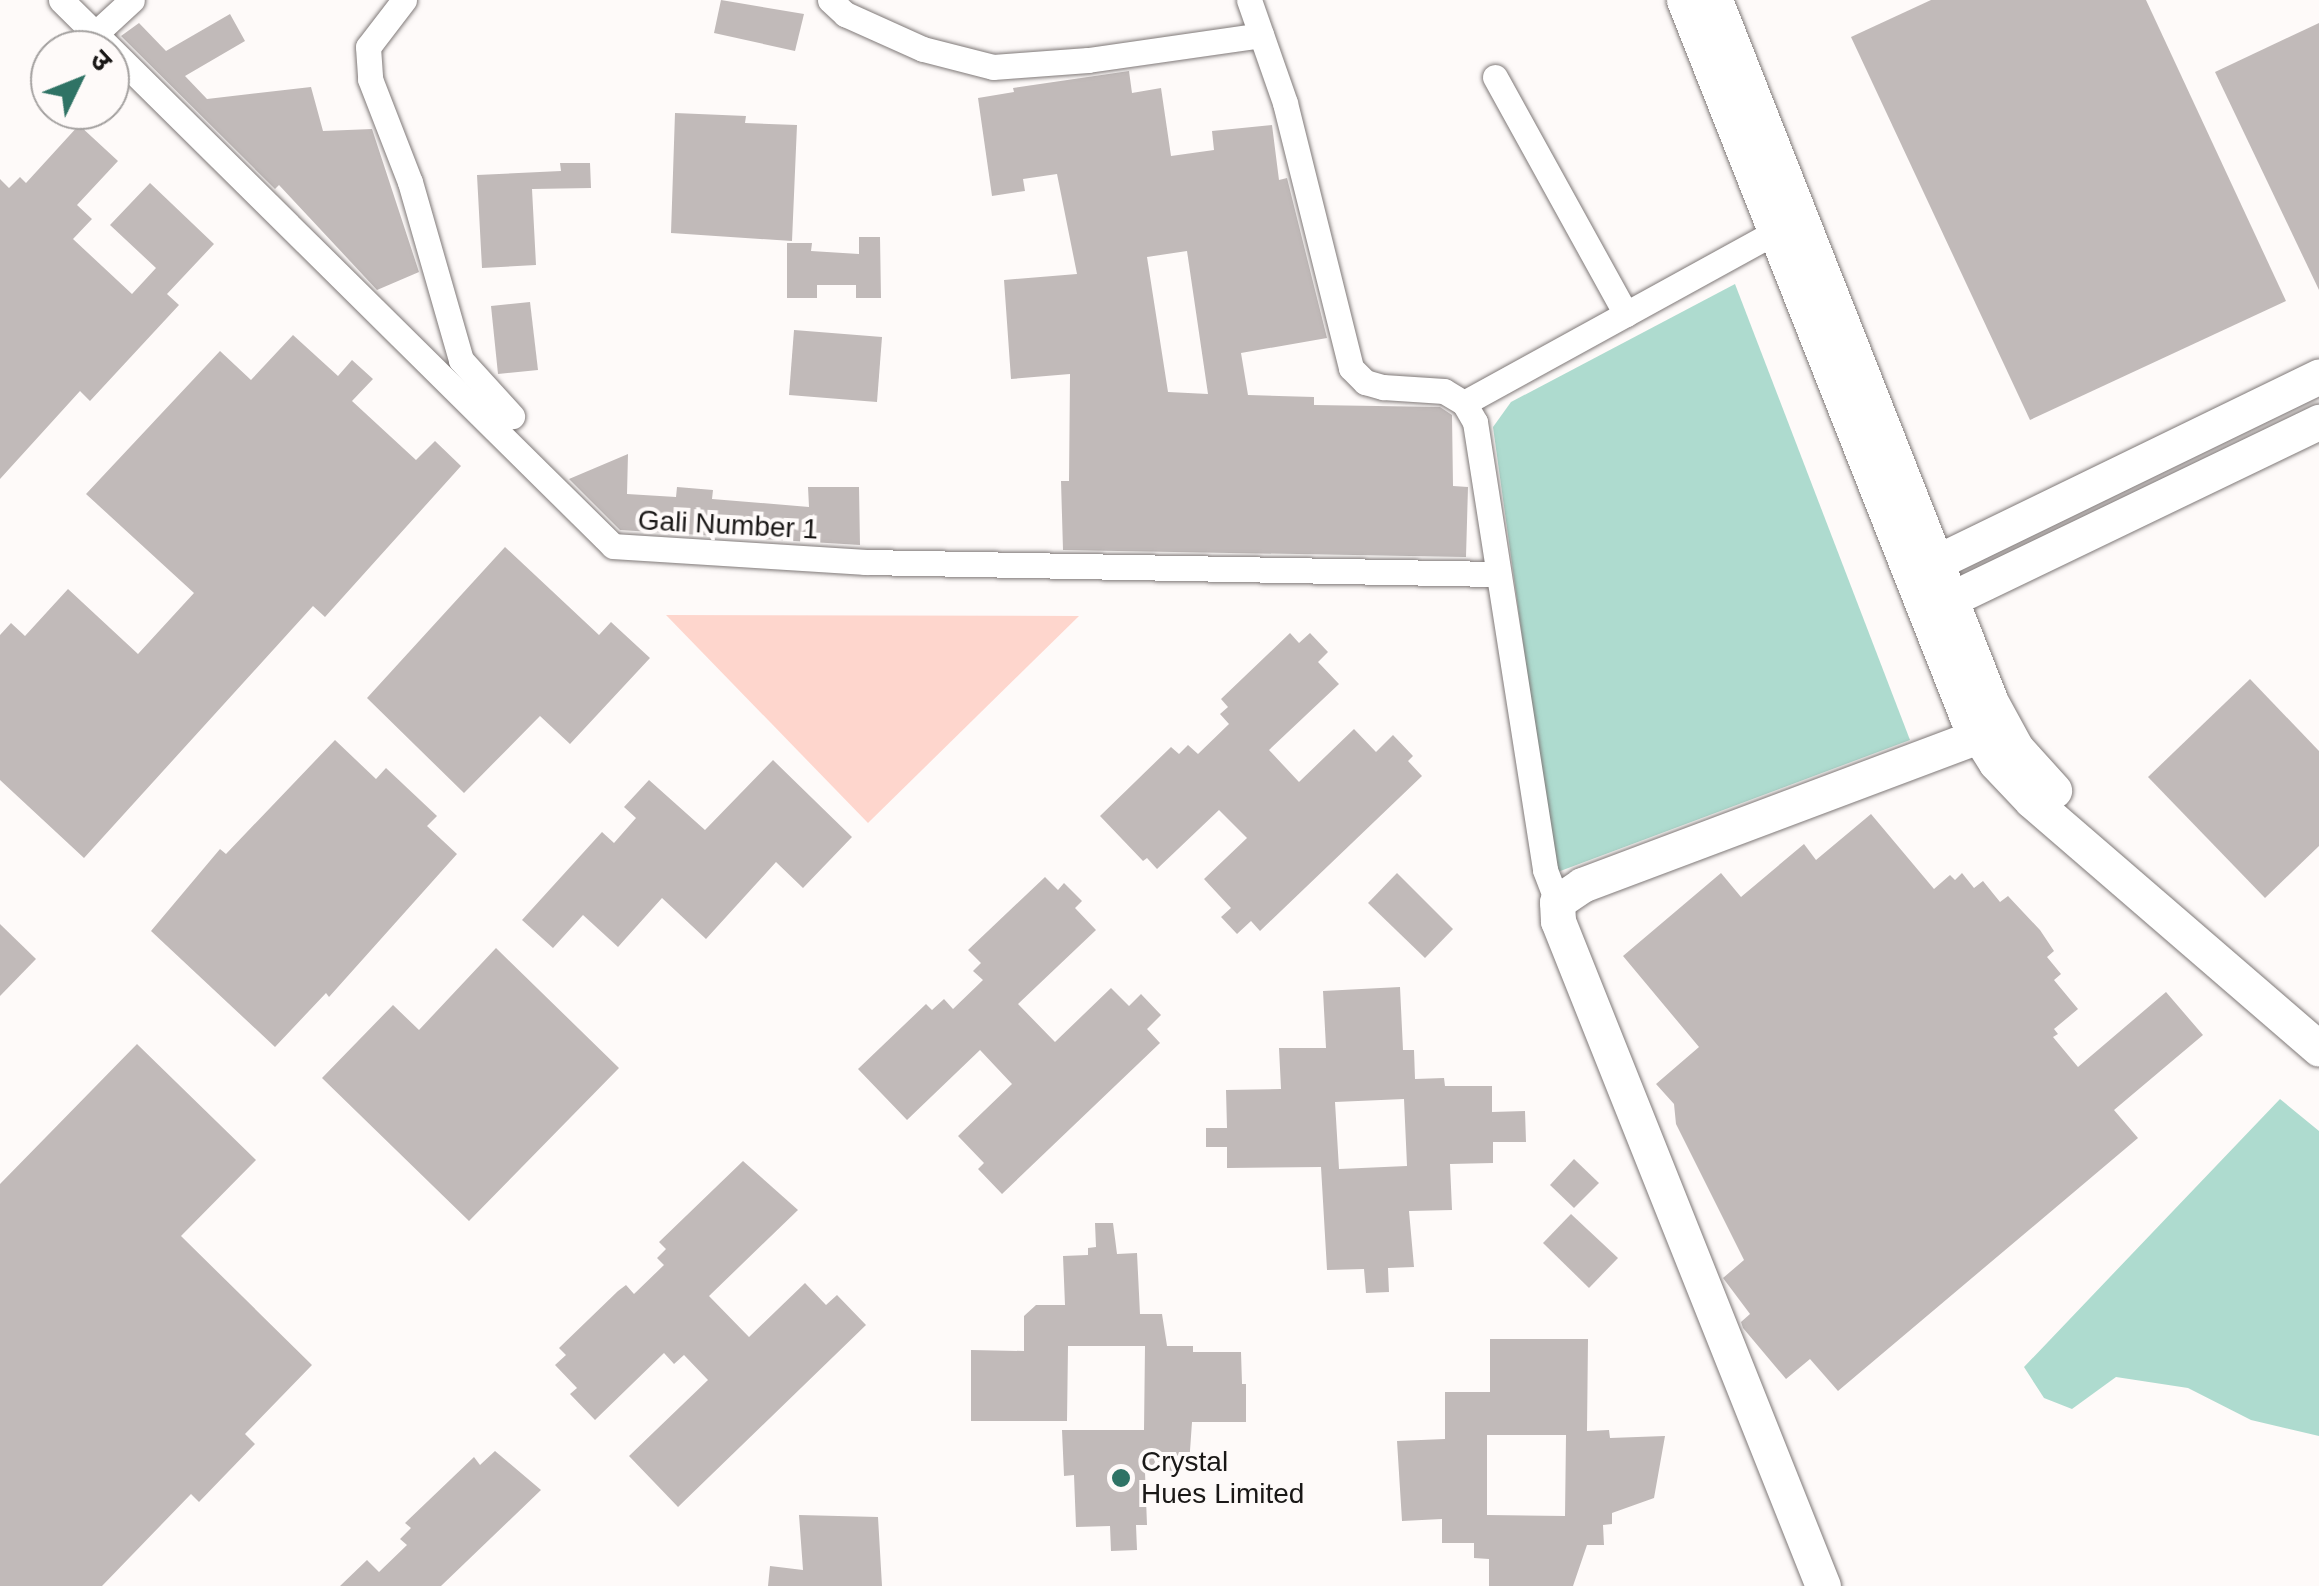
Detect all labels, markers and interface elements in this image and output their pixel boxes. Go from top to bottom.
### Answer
north arrow [30,30,130,130]
text: उ [84,44,118,77]
street label: Gali Number 1 [637,503,819,547]
place label: Crystal Hues Limited [1141,1445,1304,1511]
marker: Crystal Hues Limited [1110,1467,1132,1489]

